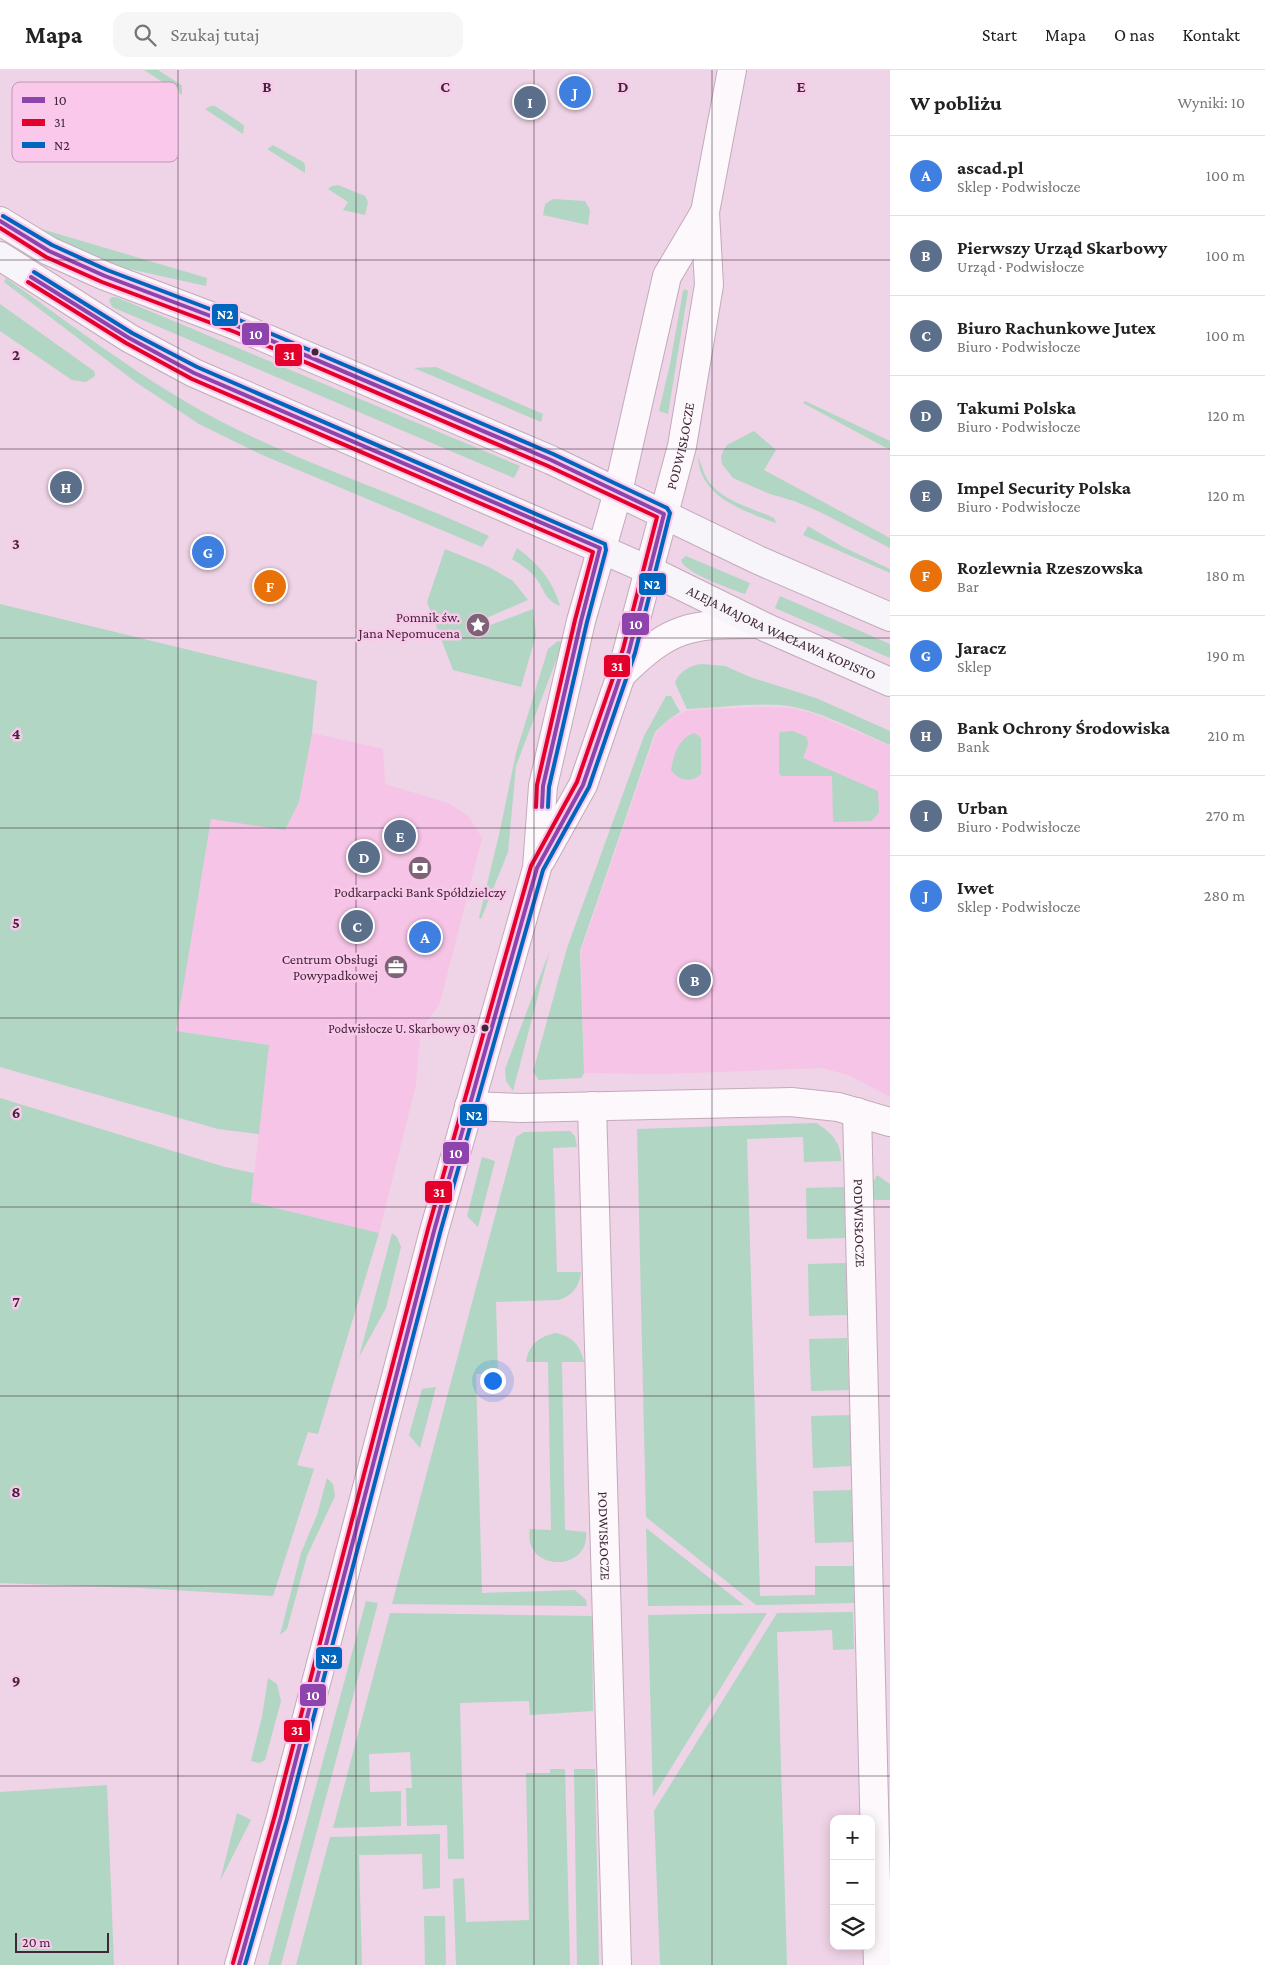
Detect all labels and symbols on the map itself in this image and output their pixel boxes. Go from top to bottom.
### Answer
pin: J [559,73,591,111]
text: B [262,78,272,95]
text: C [440,78,450,95]
text: D [617,78,629,95]
text: E [796,78,806,95]
legend [12,82,178,162]
pin: I [514,83,546,121]
text: 10 [54,92,67,108]
text: 31 [54,114,66,130]
text: N2 [54,137,70,153]
line badge: N2 [211,303,239,327]
text: N2 [217,306,233,322]
line badge: 10 [241,322,270,346]
text: 10 [249,326,263,342]
line badge: 31 [274,343,303,367]
text: 2 [12,346,20,363]
text: 31 [283,347,295,363]
unlabelled marker [310,347,320,357]
street label: PODWISŁOCZE [663,401,697,491]
pin: H [50,468,82,506]
pin: G [192,533,224,571]
text: 3 [12,535,20,552]
pin: F [254,567,286,605]
line badge: N2 [638,572,667,596]
text: N2 [644,576,660,592]
street label: ALEJA MAJORA WACŁAWA KOPISTO [684,582,879,683]
place label: Pomnik św. Jana Nepomucena [357,609,461,641]
place icon: Pomnik św. Jana Nepomucena [465,612,491,638]
line badge: 10 [621,612,650,636]
text: 10 [629,616,643,632]
line badge: 31 [603,654,631,678]
text: 31 [611,658,623,674]
text: 4 [12,725,21,742]
pin: E [384,817,416,855]
pin: D [348,838,380,876]
bank icon: Podkarpacki Bank Spółdzielczy [407,855,433,881]
place label: Podkarpacki Bank Spółdzielczy [334,884,507,900]
pin: C [341,907,373,945]
text: 5 [12,914,20,931]
pin: A [409,918,441,956]
place label: Centrum Obsługi Powypadkowej [282,951,378,984]
office icon: Centrum Obsługi Powypadkowej [383,954,409,980]
pin: B [679,961,711,999]
place label: Podwisłocze U. Skarbowy 03 [328,1021,476,1036]
marker: Podwisłocze U. Skarbowy 03 [480,1023,490,1033]
line badge: N2 [459,1103,488,1127]
text: 6 [12,1104,20,1121]
text: N2 [466,1107,482,1123]
line badge: 10 [442,1141,470,1165]
text: 10 [449,1145,463,1161]
street label: PODWISŁOCZE [851,1178,869,1268]
line badge: 31 [424,1180,453,1204]
text: 31 [433,1184,445,1200]
text: 7 [12,1293,20,1310]
your location [480,1368,506,1394]
text: 8 [11,1483,21,1500]
street label: PODWISŁOCZE [595,1491,614,1581]
line badge: N2 [315,1646,343,1670]
text: N2 [321,1650,337,1666]
text: 9 [12,1672,20,1689]
line badge: 10 [299,1683,327,1707]
text: 10 [306,1687,320,1703]
line badge: 31 [283,1719,311,1743]
text: 31 [291,1722,303,1738]
scale bar [15,1930,109,1953]

